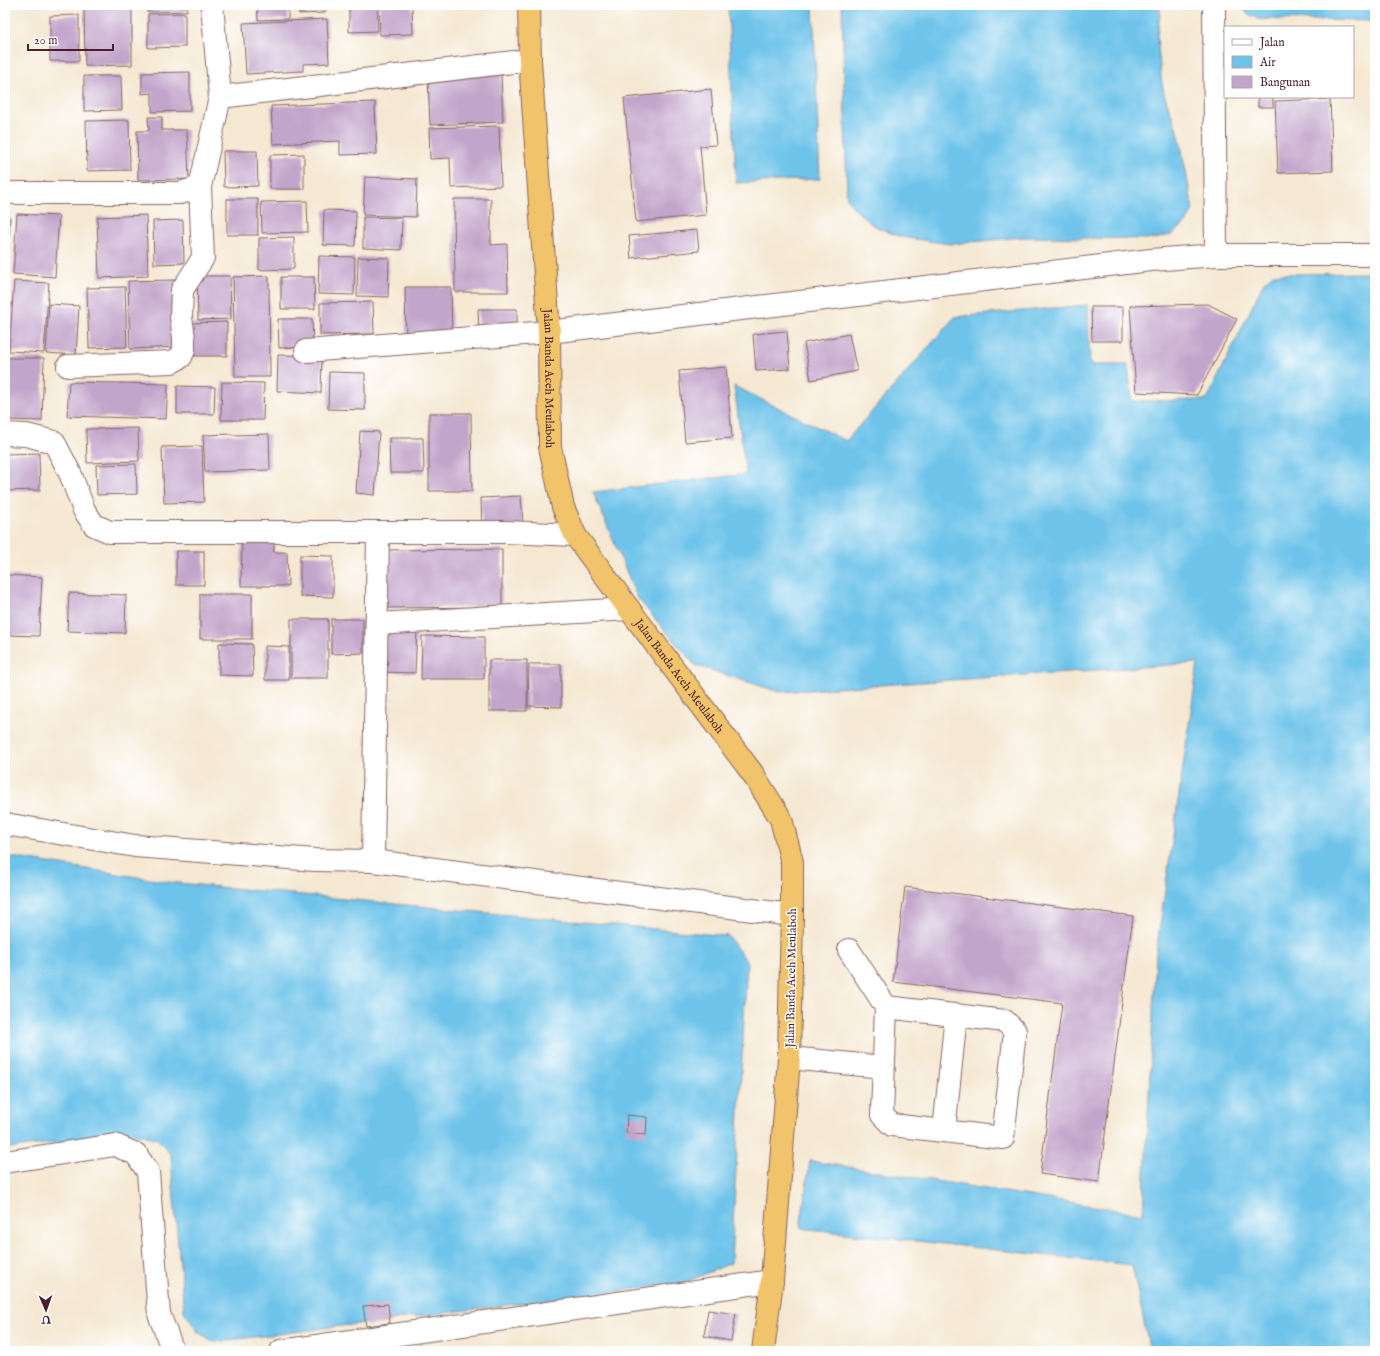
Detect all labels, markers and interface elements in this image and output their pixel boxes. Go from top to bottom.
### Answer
scale bar [28,26,113,52]
legend [1224,26,1354,98]
text: 20 m [34,33,57,48]
text: Jalan [1258,35,1285,51]
text: Air [1259,55,1276,70]
text: Bangunan [1260,75,1311,90]
street label: Jalan Banda Aceh Meulaboh [538,306,557,449]
street label: Jalan Banda Aceh Meulaboh [629,614,727,737]
street label: Jalan Banda Aceh Meulaboh [783,908,801,1050]
north arrow [26,1290,66,1330]
text: U [41,1312,52,1326]

